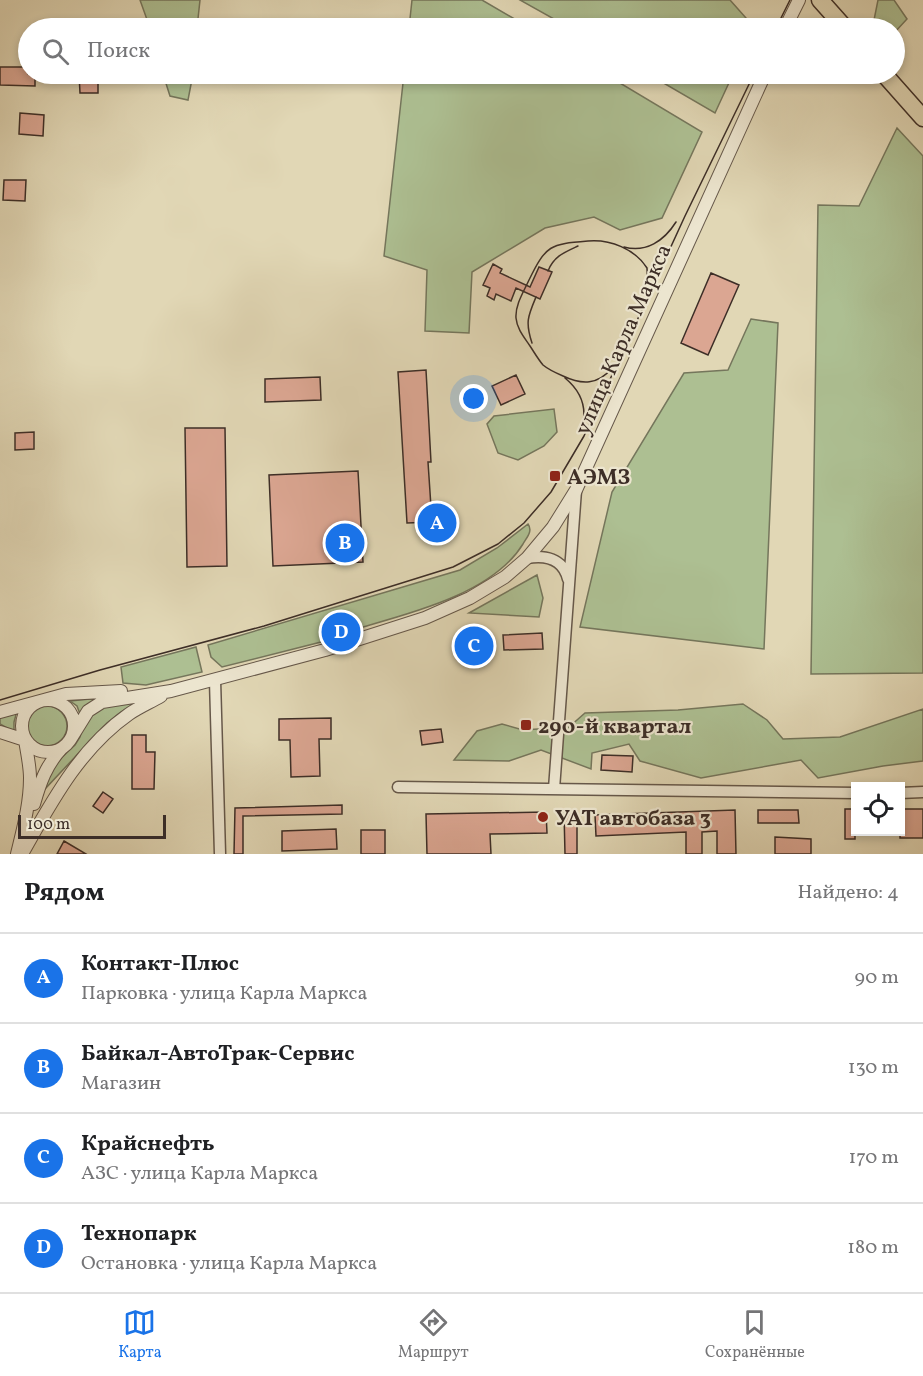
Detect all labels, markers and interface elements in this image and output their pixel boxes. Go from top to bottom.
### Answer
search box [18,18,905,84]
icon: search [39,35,72,68]
text: Поиск [87,36,150,67]
street label: улица Карла Маркса [568,239,680,441]
your location [459,384,488,413]
place label: АЭМЗ [567,463,630,494]
marker: АЭМЗ [548,469,562,483]
pin: A [418,500,456,546]
pin: B [326,520,364,566]
pin: D [322,610,360,654]
pin: C [454,624,494,668]
place label: 290-й квартал [538,712,692,743]
marker: 290-й квартал [519,718,533,732]
map controls [851,782,905,836]
button: locate [851,782,905,836]
place label: УАТ автобаза 3 [555,804,711,835]
marker: УАТ автобаза 3 [536,810,550,824]
scale bar [18,812,166,840]
text: 100 m [27,814,70,836]
text: Рядом [24,875,104,911]
text: Найдено: 4 [798,879,899,907]
text: Контакт-Плюс [81,949,239,980]
text: A [36,964,51,992]
text: 90 m [855,964,899,992]
text: Парковка · улица Карла Маркса [81,980,367,1008]
text: Байкал-АвтоТрак-Сервис [81,1039,354,1070]
text: B [37,1054,50,1082]
text: 130 m [848,1054,899,1082]
text: Магазин [81,1070,161,1098]
text: Крайснефть [81,1129,215,1160]
text: C [37,1144,50,1172]
text: 170 m [849,1144,899,1172]
text: АЗС · улица Карла Маркса [81,1160,318,1188]
text: Технопарк [81,1219,197,1250]
text: D [36,1234,51,1262]
text: 180 m [847,1234,899,1262]
text: Остановка · улица Карла Маркса [81,1250,377,1278]
tab: Карта [118,1306,162,1364]
tab: Маршрут [398,1306,469,1364]
tab: Сохранённые [705,1306,805,1364]

